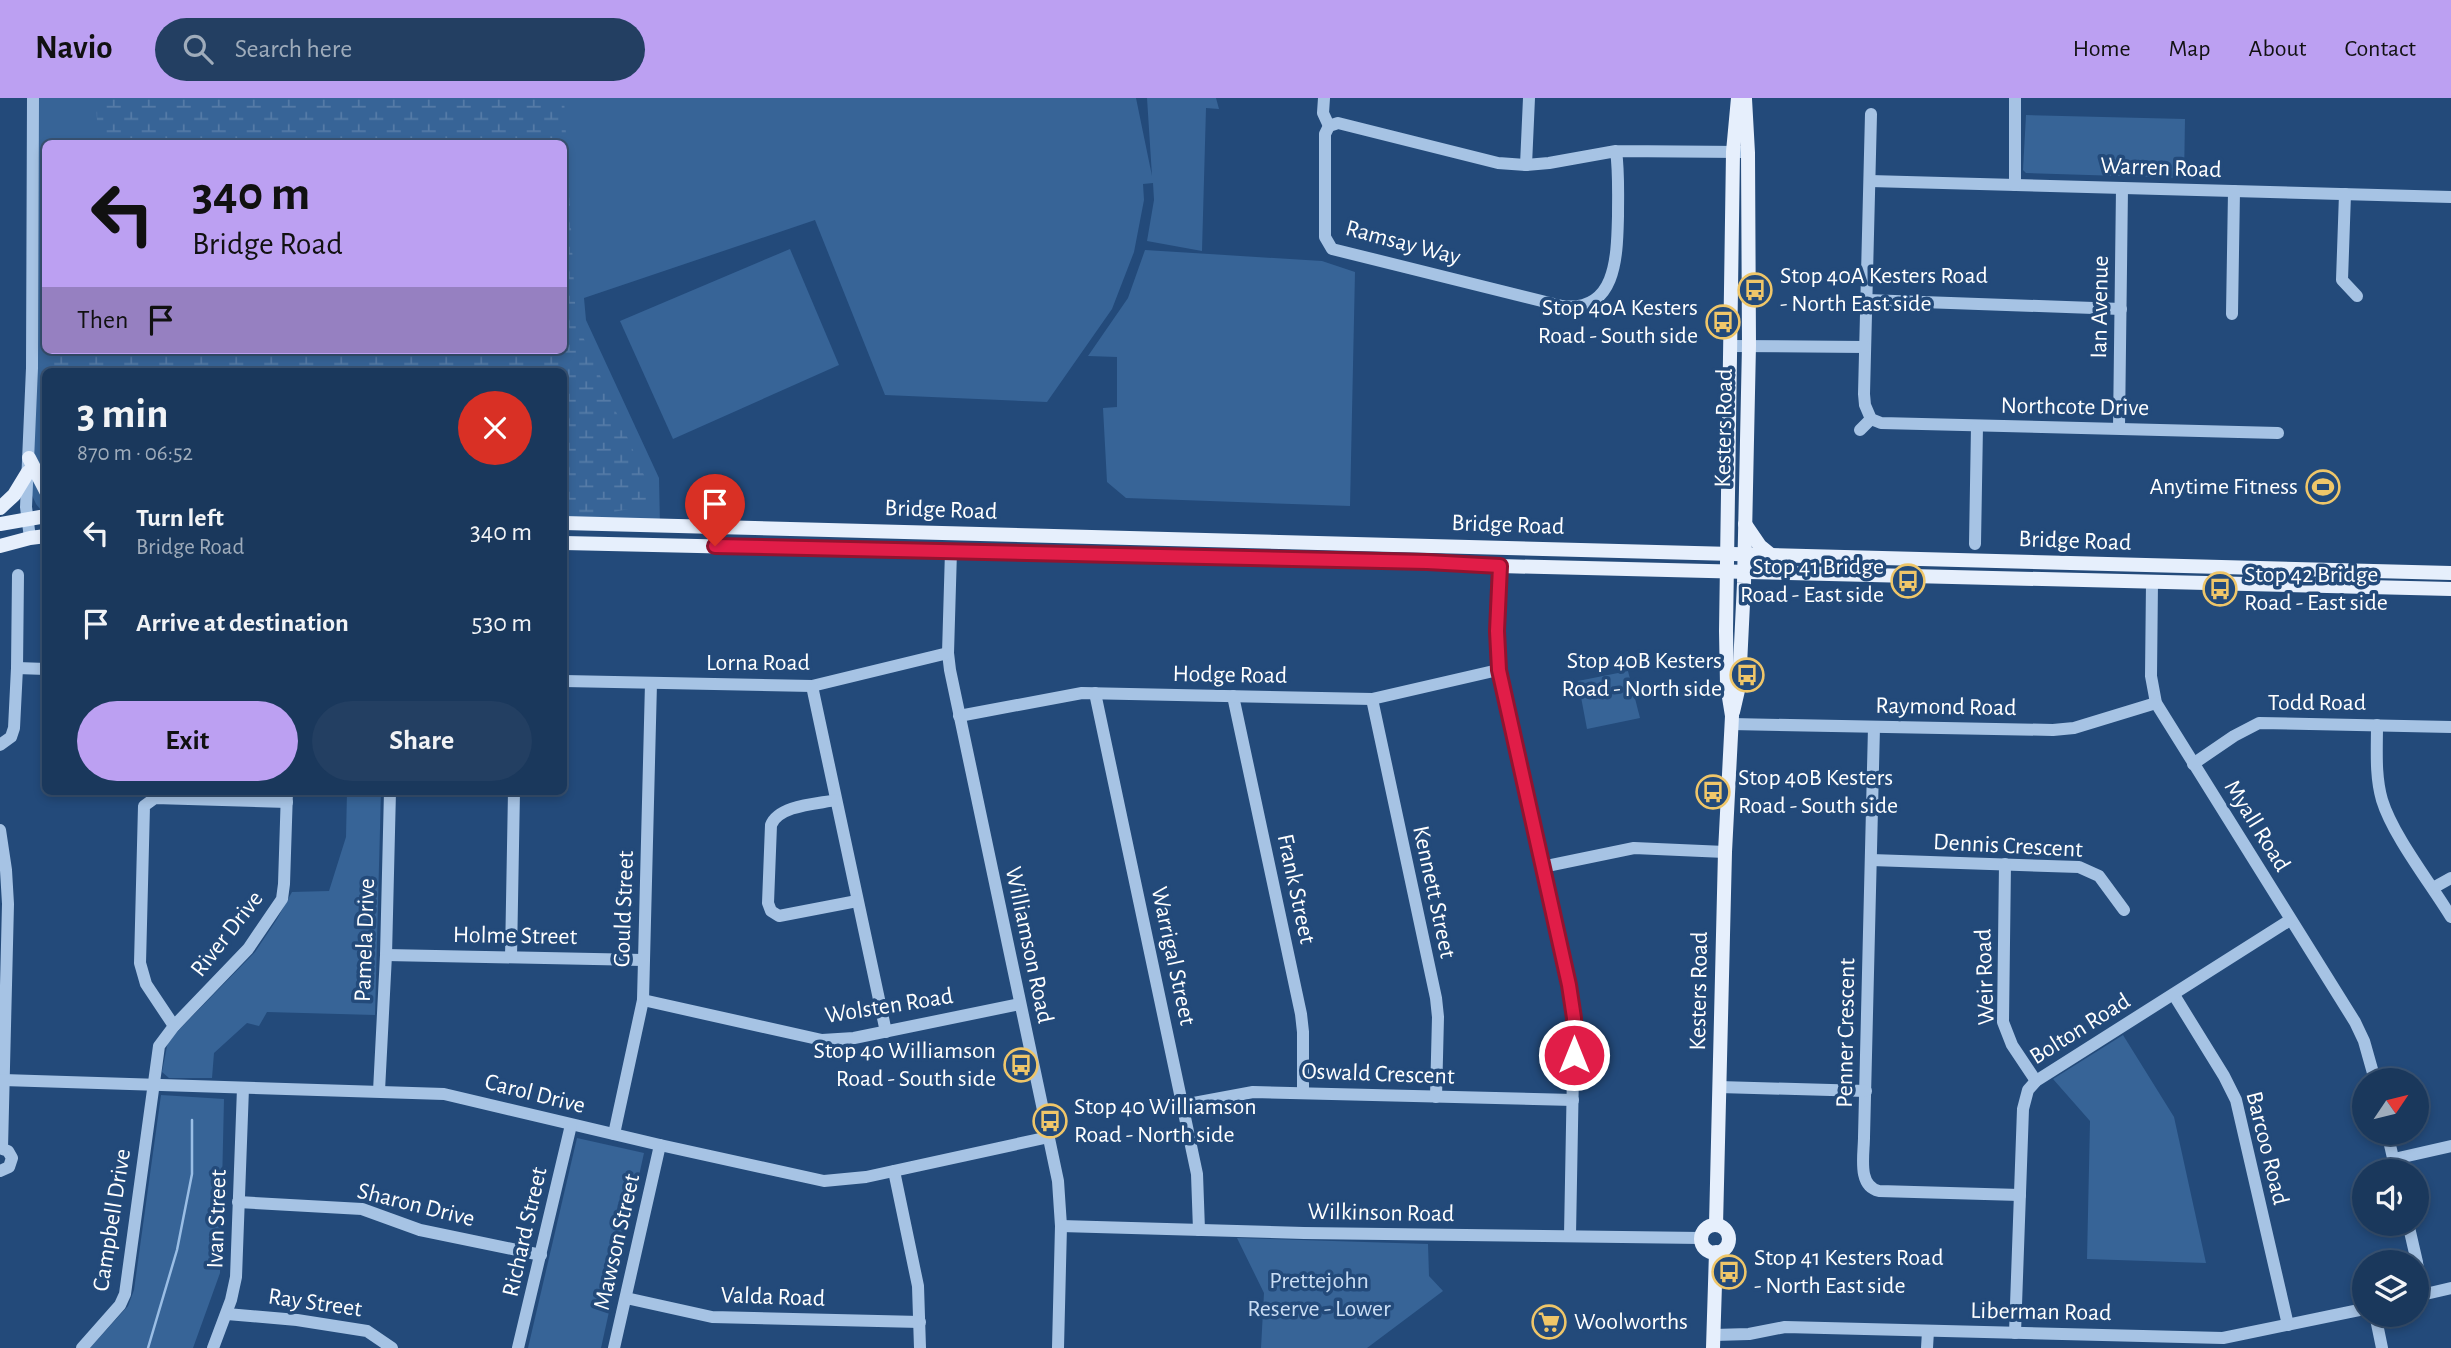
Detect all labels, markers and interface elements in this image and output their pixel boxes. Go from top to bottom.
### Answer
search box [155,18,645,81]
icon: search [179,30,217,68]
text: Navio [35,32,113,65]
text: Search here [235,36,352,62]
text: Home [2073,37,2131,61]
text: Map [2169,37,2211,61]
text: About [2249,37,2306,61]
text: Contact [2344,37,2416,61]
street label: Warren Road [2100,154,2222,182]
icon: left [77,168,168,259]
text: 340 m [192,170,310,219]
street label: Ramsay Way [1343,216,1463,270]
text: Bridge Road [192,228,343,260]
street label: Ian Avenue [2087,255,2113,359]
place label: Stop 40A Kesters Road - North East side [1780,264,1988,316]
bus stop icon: Stop 40A Kesters Road - North East side [1736,271,1774,309]
place label: Stop 40A Kesters Road - South side [1538,296,1698,348]
icon: arrive [142,301,180,339]
bus stop icon: Stop 40A Kesters Road - South side [1704,303,1742,341]
text: Then [77,307,128,333]
street label: Kesters Road [1711,368,1737,488]
button: close [458,391,532,465]
text: 3 min [77,393,169,435]
street label: Northcote Drive [2000,394,2150,420]
text: 870 m · 06:52 [77,442,193,465]
sports icon: Anytime Fitness [2304,468,2342,506]
pin [685,474,745,546]
place label: Anytime Fitness [2149,475,2298,499]
icon: arrive [696,485,734,523]
street label: Bridge Road [884,496,998,524]
text: Turn left [136,505,224,531]
street label: Bridge Road [1451,511,1565,539]
icon: left [77,514,115,552]
text: 340 m [470,519,532,545]
street label: Bridge Road [2018,527,2132,555]
text: Bridge Road [136,536,244,559]
place label: Stop 41 Bridge Road - East side [1740,555,1884,607]
bus stop icon: Stop 41 Bridge Road - East side [1889,562,1927,600]
place label: Stop 42 Bridge Road - East side [2244,563,2388,615]
bus stop icon: Stop 42 Bridge Road - East side [2201,570,2239,608]
icon: arrive [77,605,115,643]
text: Arrive at destination [136,610,349,636]
text: 530 m [472,610,532,636]
place label: Stop 40B Kesters Road - North side [1561,649,1722,701]
street label: Lorna Road [706,651,810,675]
bus stop icon: Stop 40B Kesters Road - North side [1728,656,1766,694]
street label: Hodge Road [1172,662,1288,688]
street label: Todd Road [2268,691,2366,715]
street label: Raymond Road [1875,694,2017,720]
button: Exit [77,701,298,781]
button: Share [312,701,532,781]
place label: Stop 40B Kesters Road - South side [1738,766,1898,818]
bus stop icon: Stop 40B Kesters Road - South side [1694,773,1732,811]
street label: Myall Road [2220,776,2294,876]
street label: Kennett Street [1408,823,1460,961]
street label: Dennis Crescent [1933,830,2084,862]
street label: Frank Street [1273,832,1319,946]
street label: Gould Street [610,850,638,968]
street label: Williamson Road [1001,865,1057,1025]
street label: Pamela Drive [351,878,379,1002]
street label: Warrigal Street [1147,884,1199,1028]
street label: River Drive [186,887,268,981]
street label: Holme Street [453,923,578,949]
street label: Weir Road [1971,928,1999,1026]
street label: Kesters Road [1686,931,1712,1051]
street label: Penner Crescent [1833,958,1859,1108]
street label: Wolsten Road [823,984,955,1028]
street label: Bolton Road [2026,989,2134,1069]
position arrow [1537,1018,1611,1092]
place label: Stop 40 Williamson Road - South side [813,1039,996,1091]
bus stop icon: Stop 40 Williamson Road - South side [1002,1046,1040,1084]
street label: Oswald Crescent [1301,1059,1455,1089]
north arrow [2352,1068,2429,1144]
map controls [2352,1068,2429,1327]
street label: Carol Drive [482,1070,588,1118]
street label: Barcoo Road [2241,1089,2293,1207]
place label: Stop 40 Williamson Road - North side [1074,1095,1257,1147]
bus stop icon: Stop 40 Williamson Road - North side [1031,1102,1069,1140]
street label: Campbell Drive [89,1147,135,1293]
button: sound [2352,1159,2429,1236]
street label: Richard Street [498,1165,552,1299]
street label: Ivan Street [203,1169,231,1269]
street label: Mawson Street [590,1171,644,1312]
street label: Sharon Drive [355,1179,477,1231]
street label: Wilkinson Road [1307,1200,1455,1226]
place label: Stop 41 Kesters Road - North East side [1754,1246,1944,1298]
button: layers [2352,1250,2429,1327]
bus stop icon: Stop 41 Kesters Road - North East side [1710,1253,1748,1291]
park label: Prettejohn Reserve - Lower [1247,1269,1391,1321]
street label: Valda Road [720,1283,826,1311]
street label: Ray Street [267,1285,364,1321]
street label: Liberman Road [1970,1299,2112,1325]
supermarket icon: Woolworths [1530,1303,1568,1341]
place label: Woolworths [1574,1310,1688,1334]

